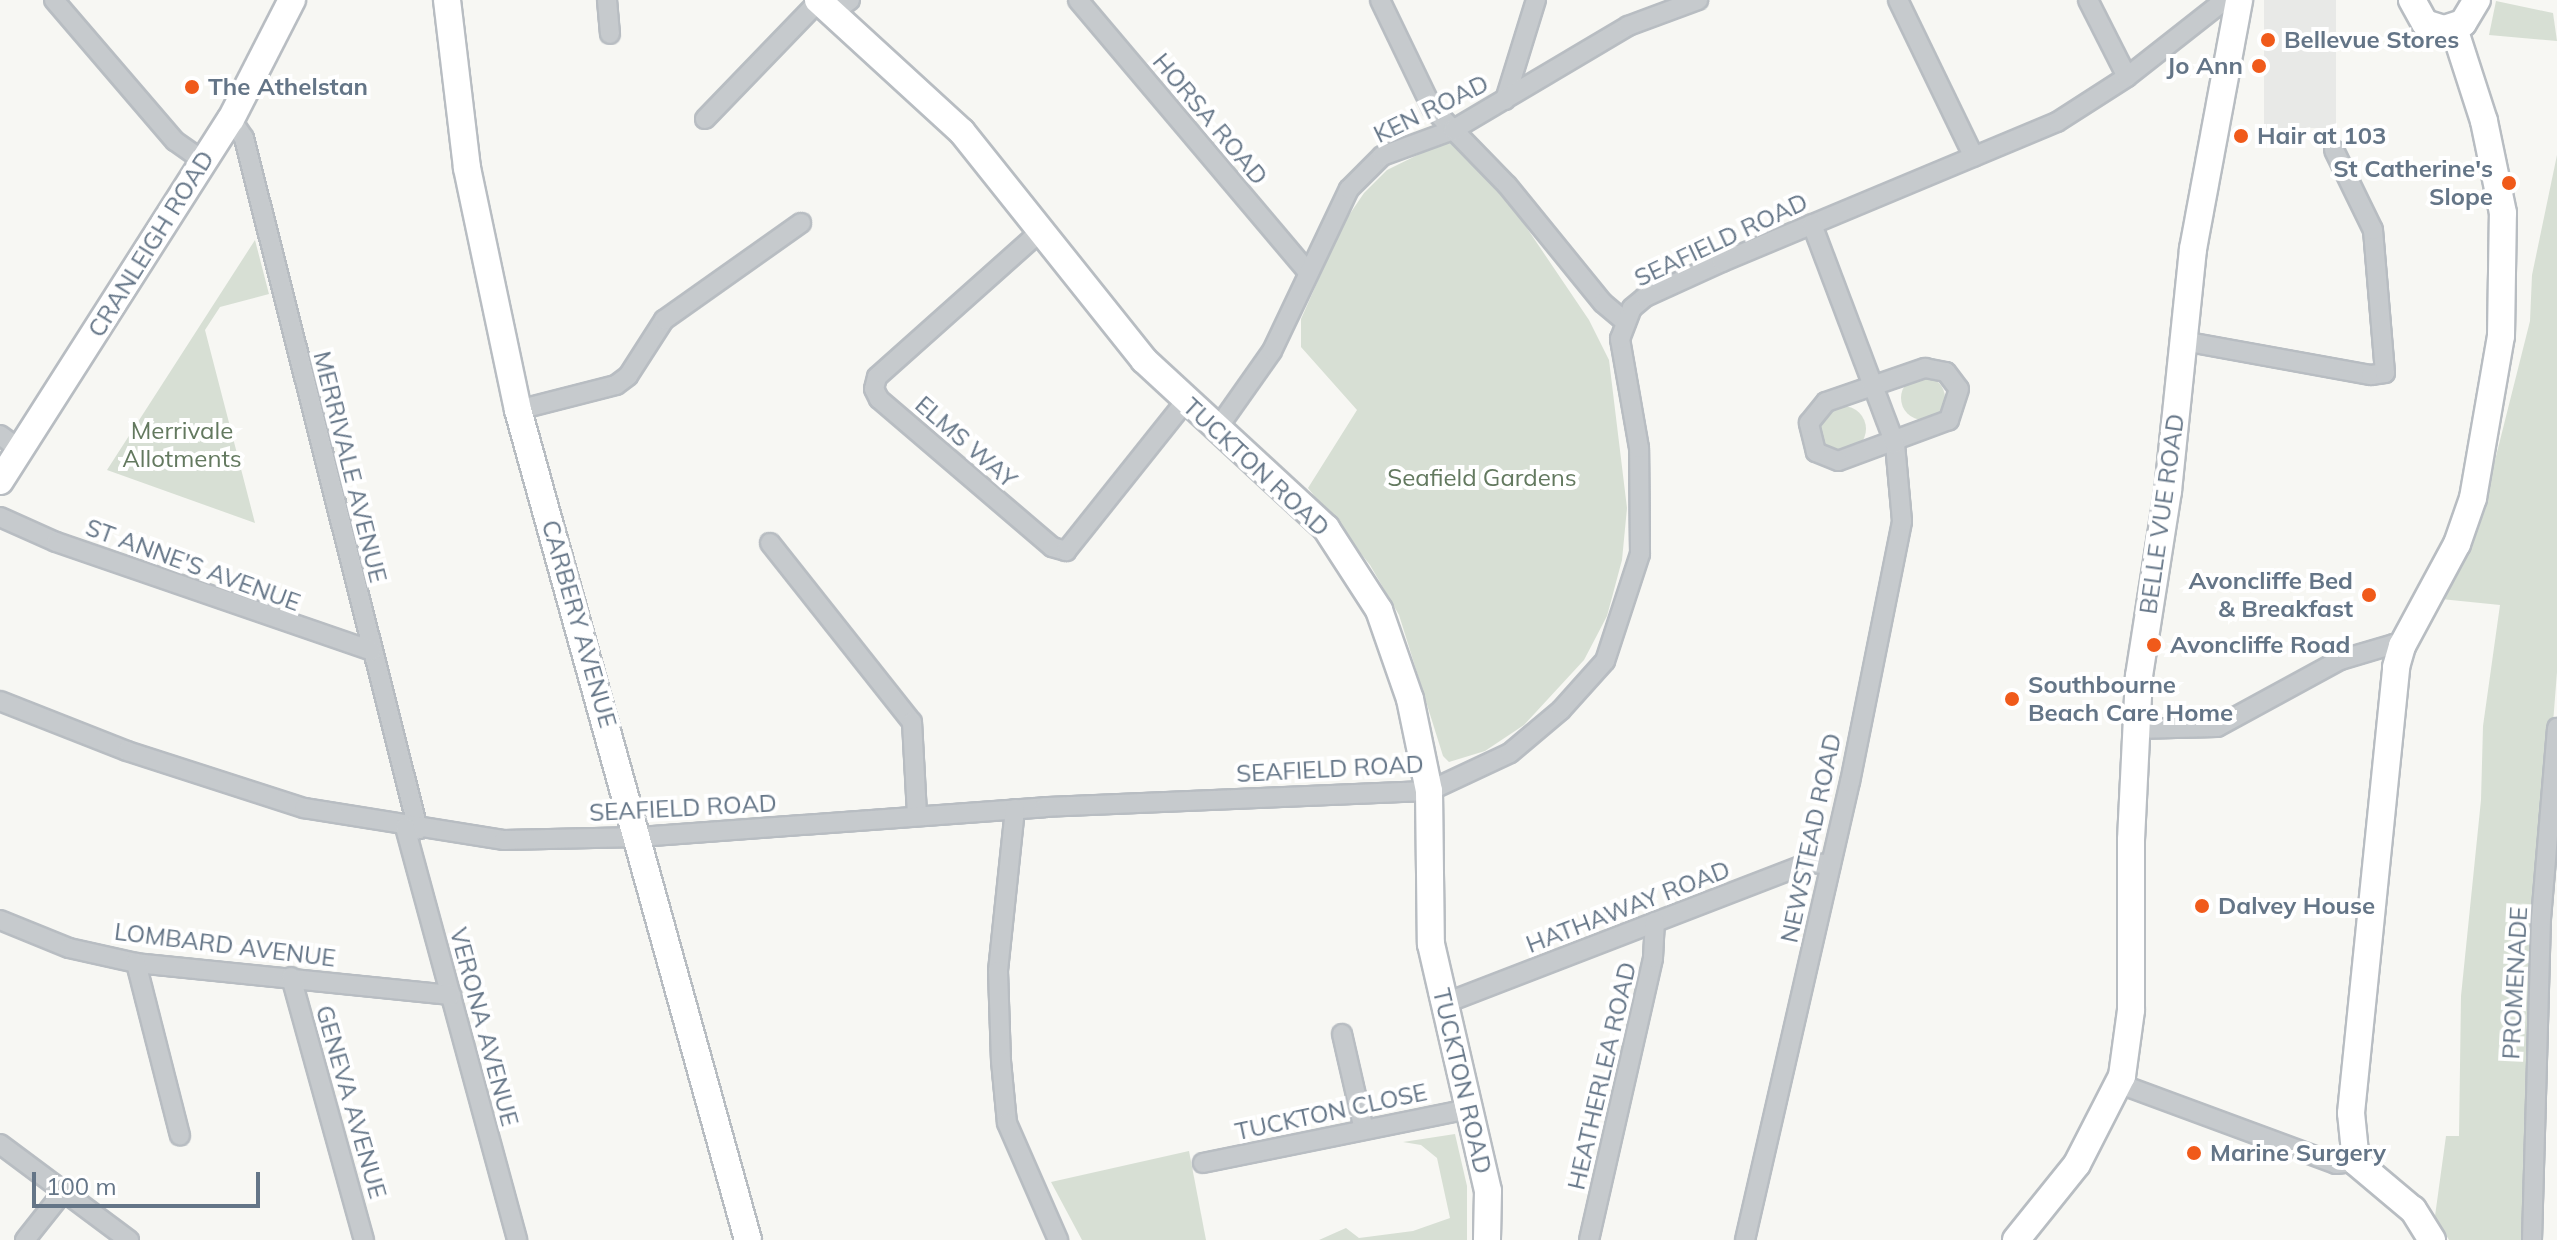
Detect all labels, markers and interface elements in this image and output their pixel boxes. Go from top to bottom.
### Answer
place label: Bellevue Stores [2284,26,2459,54]
marker: Bellevue Stores [2259,31,2277,49]
street label: HORSA ROAD [1147,47,1273,191]
place label: Jo Ann [2167,52,2243,80]
marker: Jo Ann [2250,57,2268,75]
street label: KEN ROAD [1369,69,1493,149]
place label: The Athelstan [208,73,368,101]
marker: The Athelstan [183,78,201,96]
place label: Hair at 103 [2257,122,2386,150]
marker: Hair at 103 [2232,127,2250,145]
street label: CRANLEIGH ROAD [82,146,220,342]
place label: St Catherine's Slope [2333,155,2493,211]
marker: St Catherine's Slope [2500,174,2518,192]
street label: SEAFIELD ROAD [1630,187,1812,293]
street label: MERRIVALE AVENUE [307,348,393,586]
street label: ELMS WAY [909,390,1023,494]
street label: TUCKTON ROAD [1177,392,1335,542]
street label: BELLE VUE ROAD [2134,412,2190,616]
park label: Merrivale Allotments [122,417,242,473]
park label: Seafield Gardens [1387,464,1577,492]
street label: ST ANNE'S AVENUE [82,513,304,617]
street label: CARBERY AVENUE [536,517,622,731]
place label: Avoncliffe Bed & Breakfast [2188,567,2353,623]
marker: Avoncliffe Bed & Breakfast [2360,586,2378,604]
place label: Avoncliffe Road [2170,631,2350,659]
marker: Avoncliffe Road [2145,636,2163,654]
place label: Southbourne Beach Care Home [2028,671,2233,727]
marker: Southbourne Beach Care Home [2003,690,2021,708]
street label: NEWSTEAD ROAD [1775,731,1847,945]
street label: SEAFIELD ROAD [1236,750,1424,788]
street label: SEAFIELD ROAD [589,789,777,827]
street label: HATHAWAY ROAD [1522,855,1734,959]
place label: Dalvey House [2218,892,2375,920]
marker: Dalvey House [2193,897,2211,915]
street label: PROMENADE [2497,906,2533,1060]
street label: LOMBARD AVENUE [113,917,337,973]
street label: VERONA AVENUE [444,925,524,1129]
street label: HEATHERLEA ROAD [1562,959,1642,1193]
street label: TUCKTON ROAD [1427,986,1497,1176]
street label: GENEVA AVENUE [310,1002,392,1202]
street label: TUCKTON CLOSE [1233,1078,1429,1146]
place label: Marine Surgery [2210,1139,2386,1167]
marker: Marine Surgery [2185,1144,2203,1162]
scale bar [36,1156,264,1206]
text: 100 m [46,1171,117,1201]

